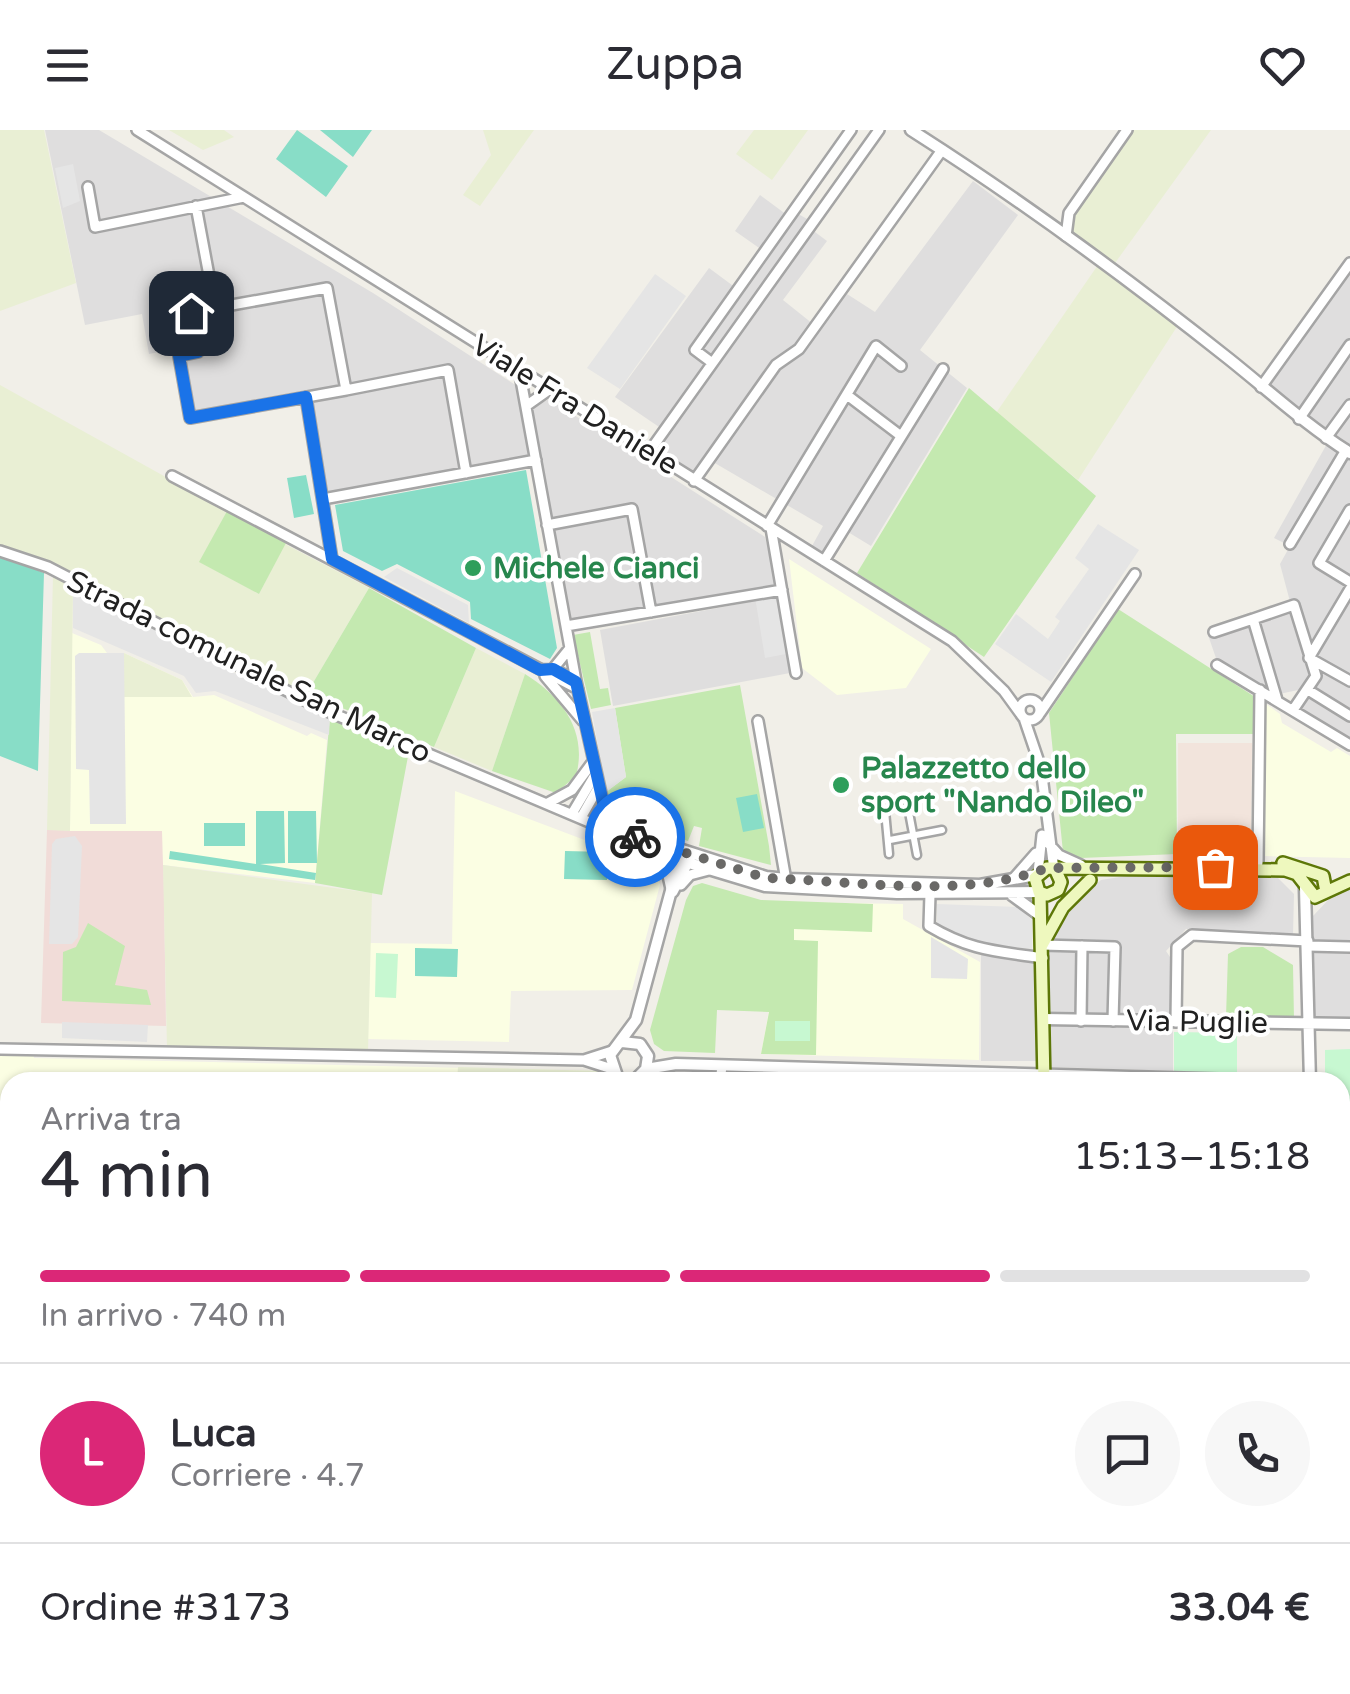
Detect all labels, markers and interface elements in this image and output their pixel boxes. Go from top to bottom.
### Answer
icon: menu [40,38,95,93]
text: Zuppa [606,38,744,92]
icon: heart [1255,38,1310,93]
pin [149,271,234,356]
icon: home [164,286,219,341]
street label: Viale Fra Daniele [465,327,685,483]
place label: Michele Cianci [493,550,700,587]
marker: Michele Cianci [462,557,484,579]
street label: Strada comunale San Marco [61,563,437,771]
place label: Palazzetto dello sport "Nando Dileo" [861,750,1144,821]
marker: Palazzetto dello sport "Nando Dileo" [830,774,852,796]
courier [585,787,685,887]
icon: bike [608,810,663,865]
pin [1173,825,1258,910]
icon: bag [1188,840,1243,895]
street label: Via Puglie [1126,1002,1268,1042]
text: Arriva tra [40,1101,182,1139]
text: 15:13–15:18 [1073,1134,1310,1180]
text: 4 min [40,1137,213,1216]
text: In arrivo · 740 m [40,1297,286,1335]
button: chat [1075,1401,1180,1506]
button: phone [1205,1401,1310,1506]
text: Luca [170,1411,257,1457]
text: L [82,1430,103,1476]
text: Corriere · 4.7 [170,1457,365,1495]
text: Ordine #3173 [40,1585,291,1631]
text: 33.04 € [1169,1585,1310,1631]

